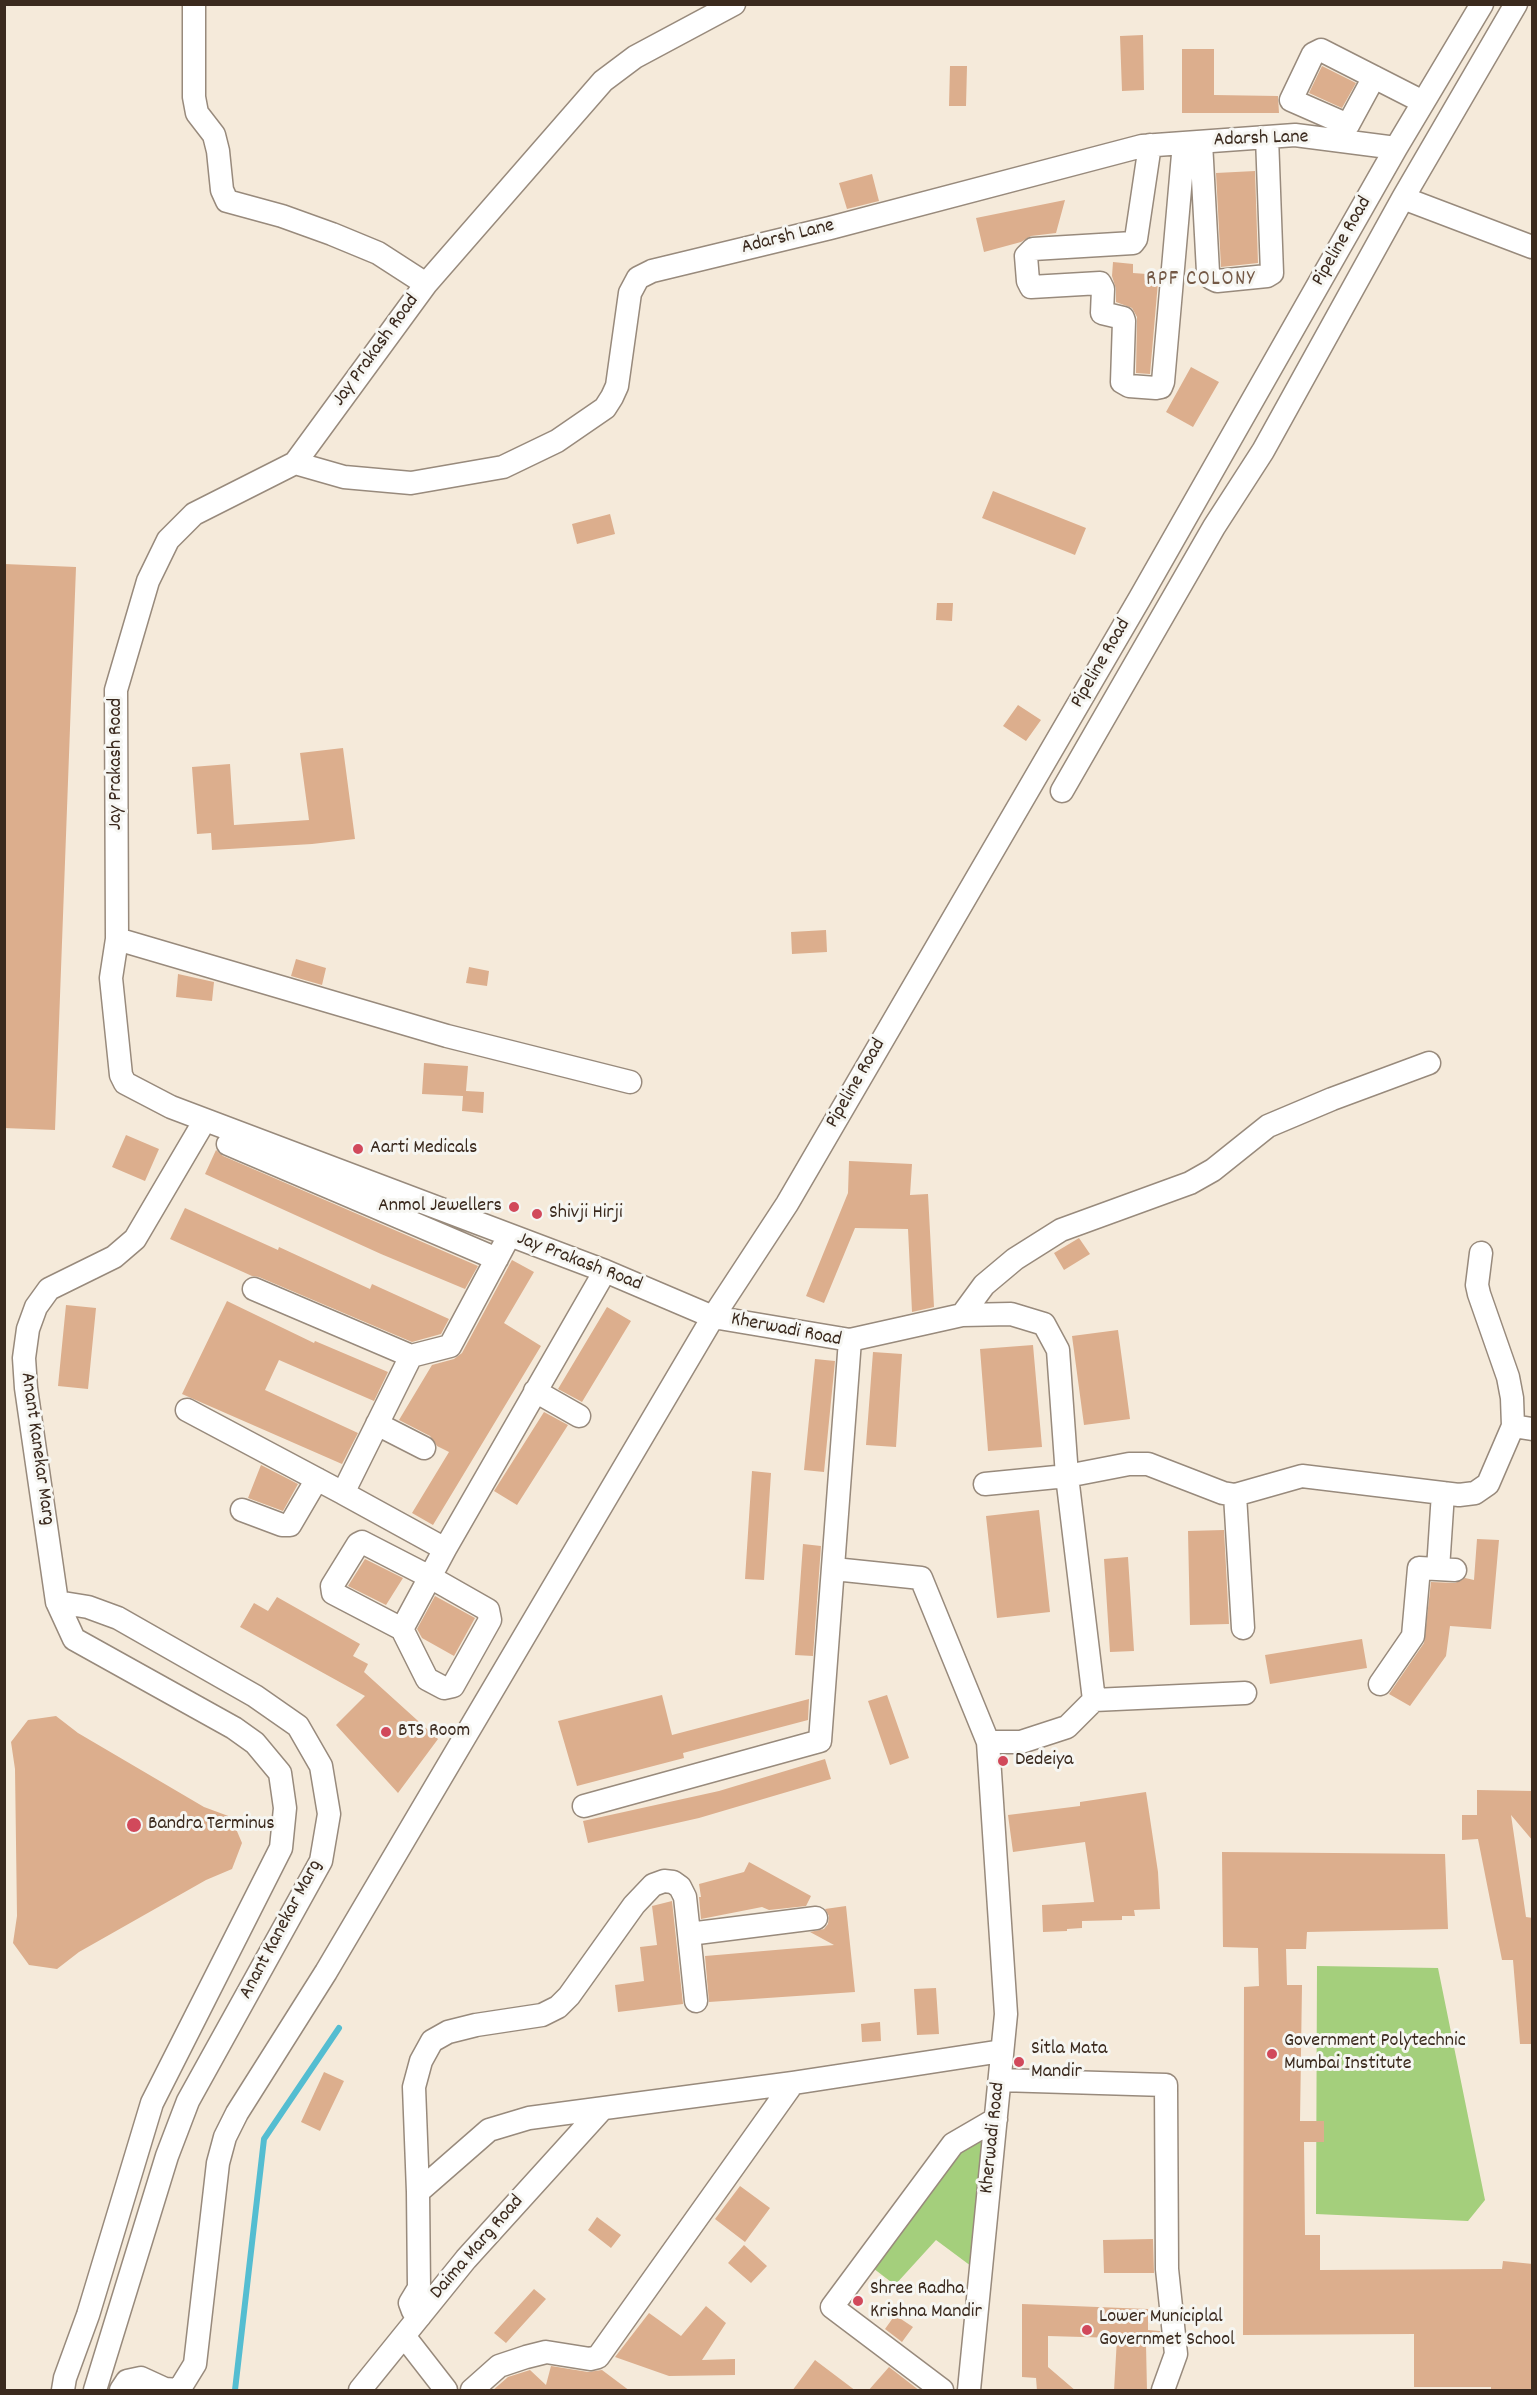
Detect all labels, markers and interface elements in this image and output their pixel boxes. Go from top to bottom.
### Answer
street label: Adarsh Lane [1213,126,1309,154]
street label: Pipeline Road [1308,193,1378,291]
street label: Adarsh Lane [739,215,837,261]
district label: RPF COLONY [1146,268,1256,294]
street label: Jay Prakash Road [328,290,426,412]
street label: Pipeline Road [1067,615,1137,713]
street label: Jay Prakash Road [105,698,129,830]
street label: Pipeline Road [822,1035,892,1133]
place label: Aarti Medicals [370,1137,477,1161]
marker: Aarti Medicals [351,1142,365,1156]
place label: Anmol Jewellers [378,1195,502,1219]
marker: Anmol Jewellers [507,1200,521,1214]
place label: Shivji Hirji [549,1202,623,1226]
marker: Shivji Hirji [530,1207,544,1221]
street label: Jay Prakash Road [513,1228,645,1298]
street label: Kherwadi Road [729,1309,843,1353]
street label: Anant Kanekar Marg [13,1371,59,1527]
place label: BTS Room [398,1720,470,1744]
marker: BTS Room [379,1725,393,1739]
place label: Dedeiya [1015,1749,1073,1773]
marker: Dedeiya [996,1754,1010,1768]
place label: Bandra Terminus [148,1813,275,1837]
marker: Bandra Terminus [125,1816,143,1834]
street label: Anant Kanekar Marg [235,1856,329,2004]
place label: Government Polytechnic Mumbai Institute [1284,2030,1466,2077]
place label: Sitla Mata Mandir [1031,2038,1107,2085]
marker: Government Polytechnic Mumbai Institute [1265,2047,1279,2061]
marker: Sitla Mata Mandir [1012,2055,1026,2069]
street label: Kherwadi Road [976,2081,1012,2195]
street label: Daima Marg Road [426,2191,530,2305]
place label: Shree Radha Krishna Mandir [870,2278,982,2325]
marker: Shree Radha Krishna Mandir [851,2294,865,2308]
place label: Lower Municiplal Governmet School [1099,2306,1235,2353]
marker: Lower Municiplal Governmet School [1080,2323,1094,2337]

